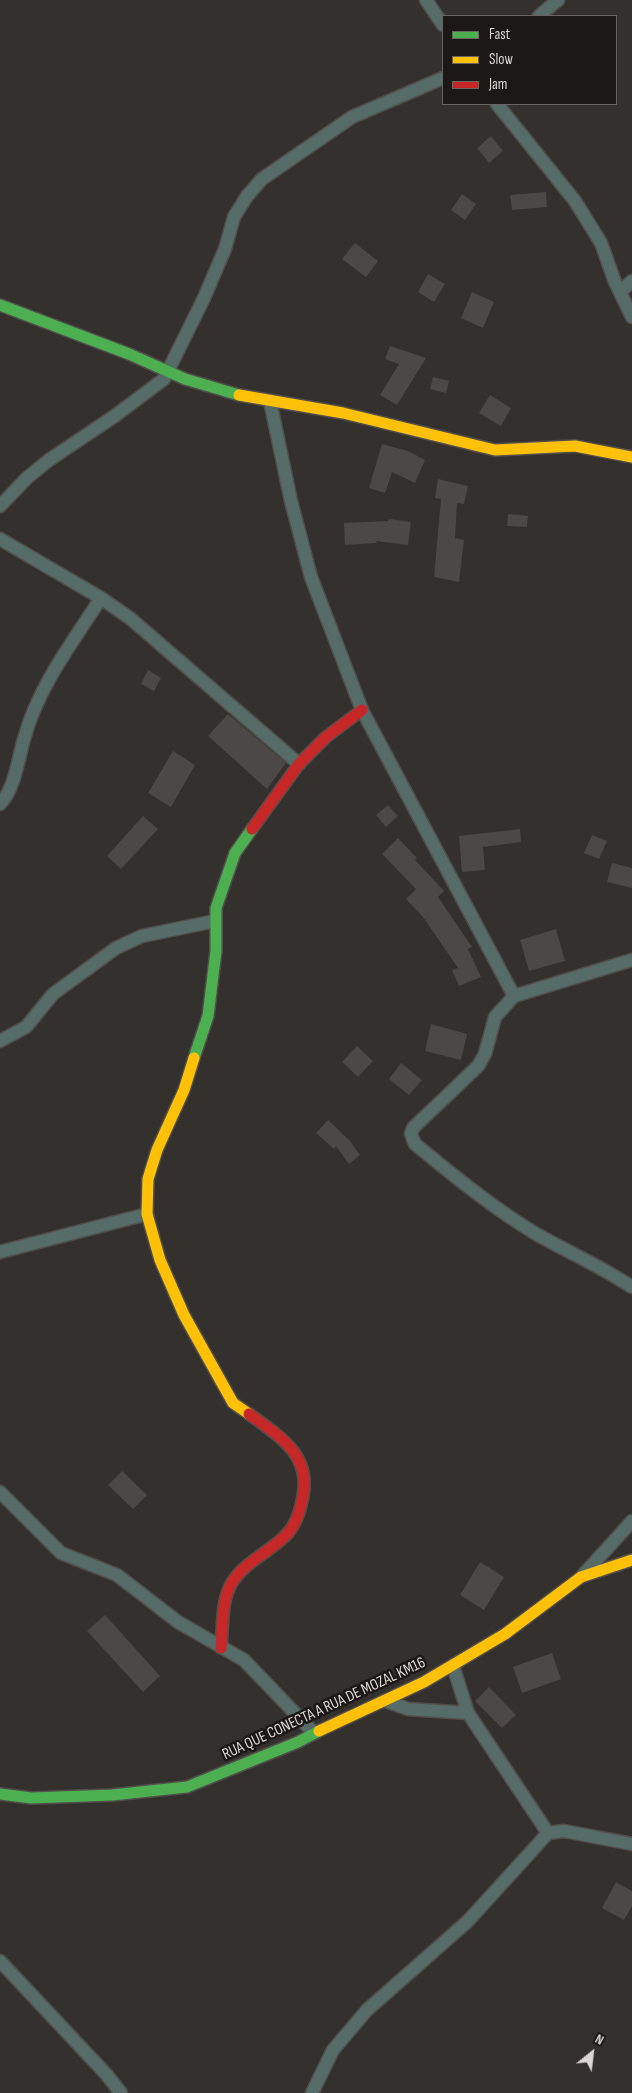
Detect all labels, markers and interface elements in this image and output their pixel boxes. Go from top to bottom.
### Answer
legend [442,15,617,105]
text: Fast [489,25,510,44]
text: Slow [489,50,513,69]
text: Jam [489,75,507,94]
street label: RUA QUE CONECTA A RUA DE MOZAL KM16 [219,1653,429,1765]
north arrow [567,2028,617,2078]
text: N [592,2030,607,2049]

